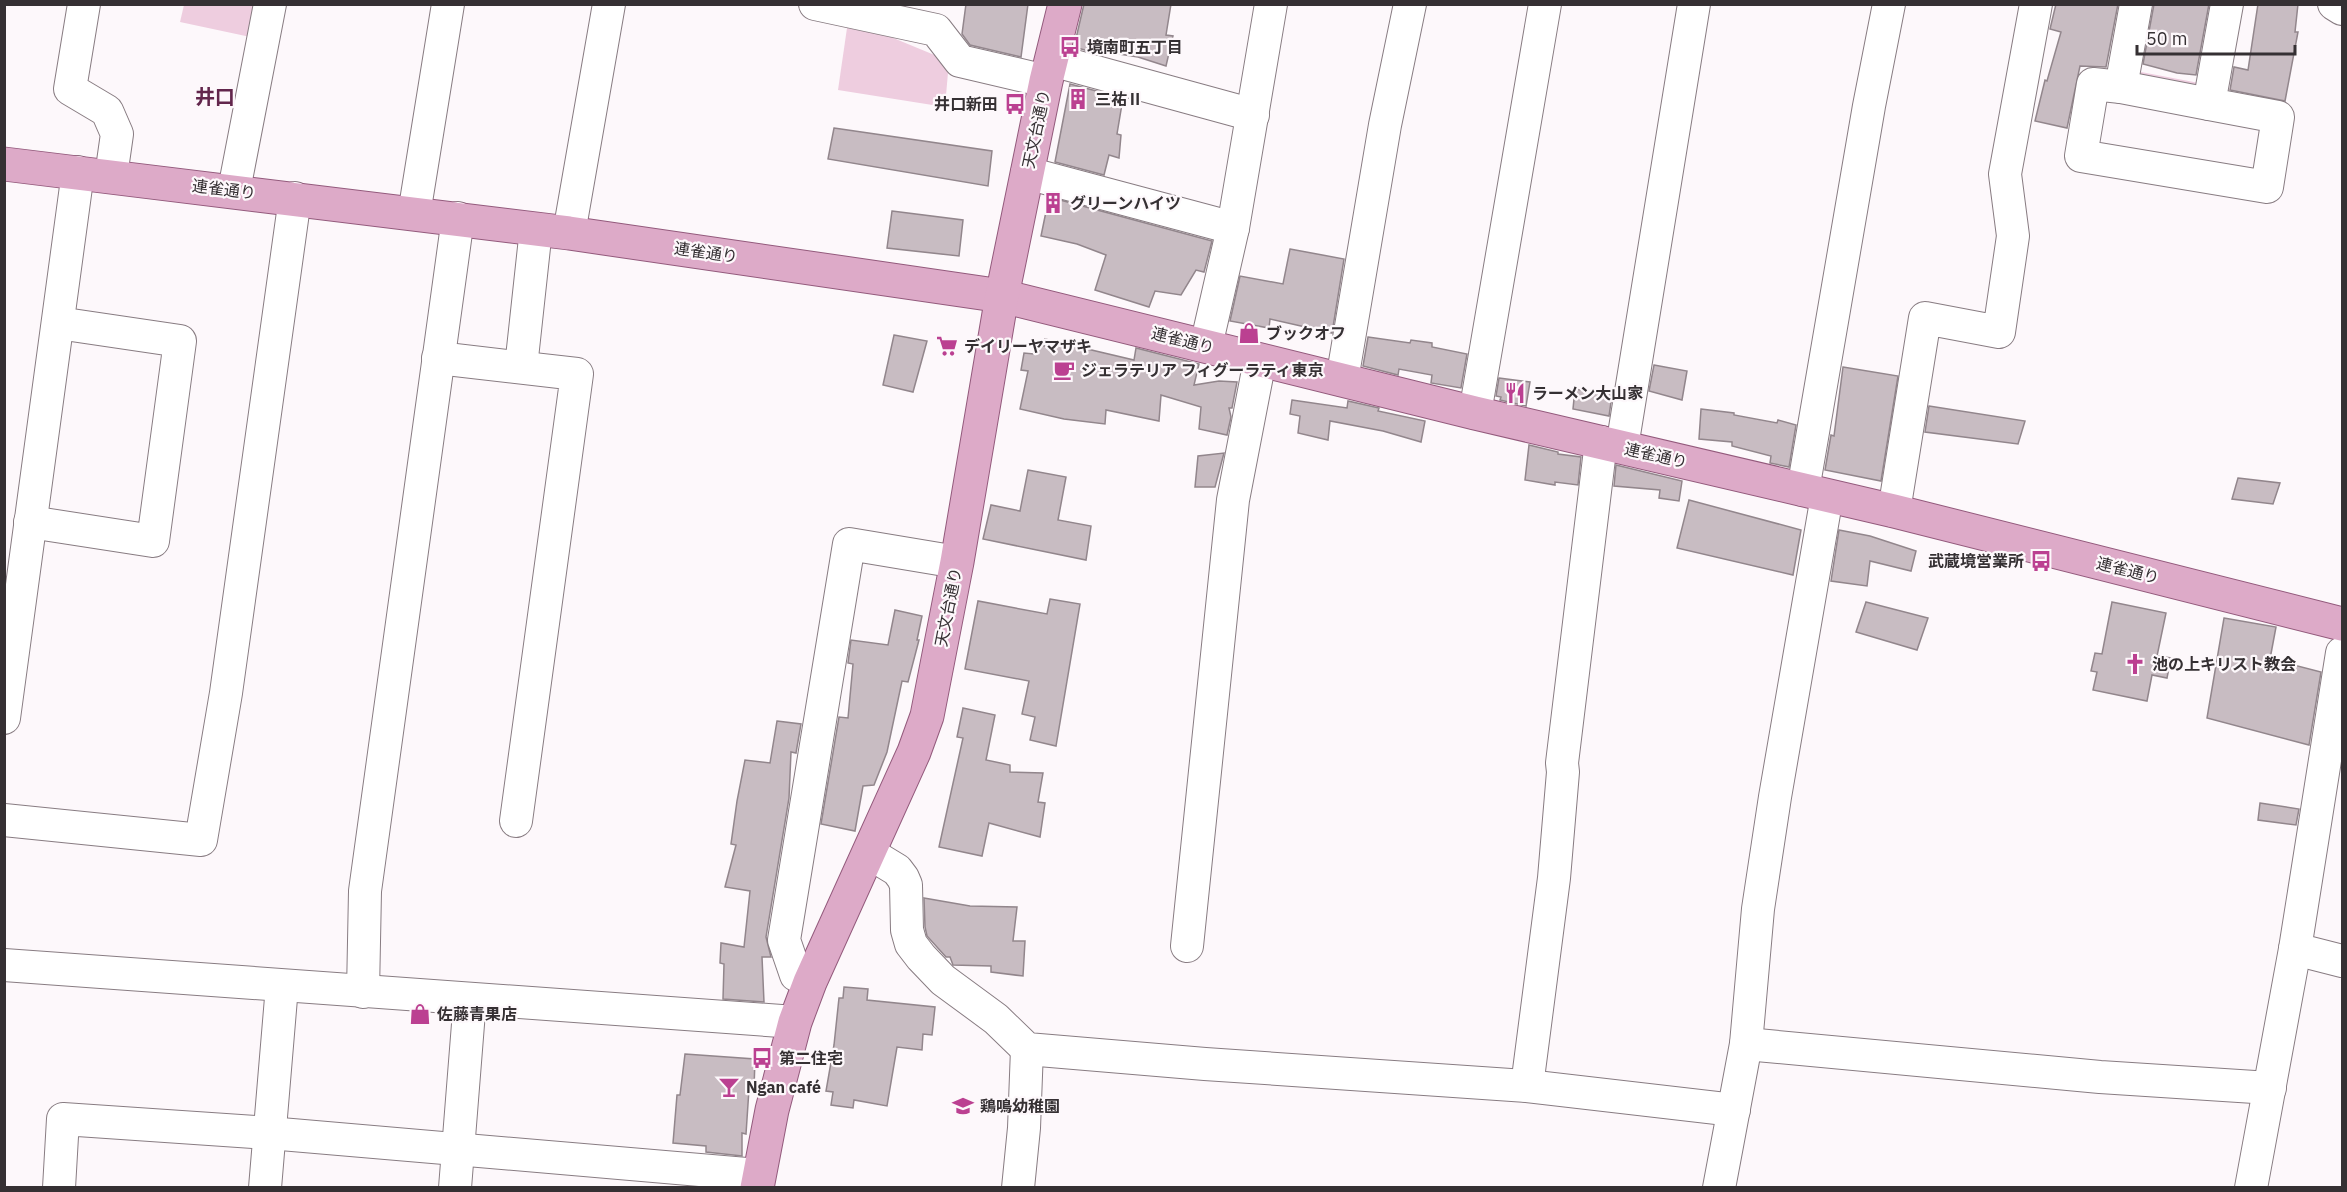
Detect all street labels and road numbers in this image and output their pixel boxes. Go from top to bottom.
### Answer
street label: 天文台通り [1018,88,1054,170]
street label: 連雀通り [191,175,257,203]
street label: 連雀通り [673,238,739,266]
street label: 連雀通り [1150,323,1216,357]
street label: 連雀通り [1623,438,1689,472]
street label: 連雀通り [2095,553,2161,587]
street label: 天文台通り [931,566,965,648]

